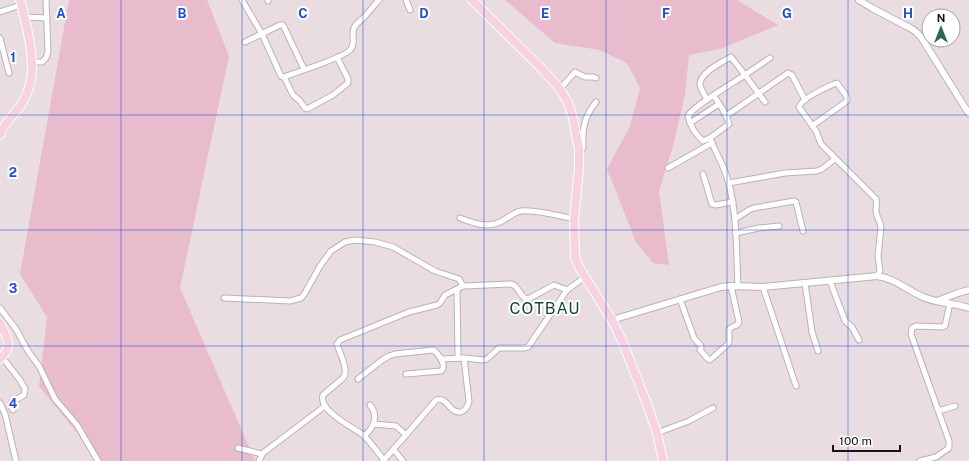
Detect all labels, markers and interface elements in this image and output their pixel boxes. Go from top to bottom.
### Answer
text: A [56,6,66,21]
text: B [178,6,187,21]
text: C [298,6,308,21]
text: D [419,6,429,21]
text: E [541,6,549,21]
text: F [662,6,670,21]
text: G [782,6,792,21]
text: H [903,6,913,21]
north arrow [921,8,961,48]
text: N [937,12,945,24]
text: 1 [10,50,16,65]
text: 2 [9,165,17,180]
text: 3 [9,281,18,296]
district label: COTBAU [509,299,581,318]
text: 4 [9,396,18,411]
scale bar [833,427,900,453]
text: 100 m [839,434,872,448]

